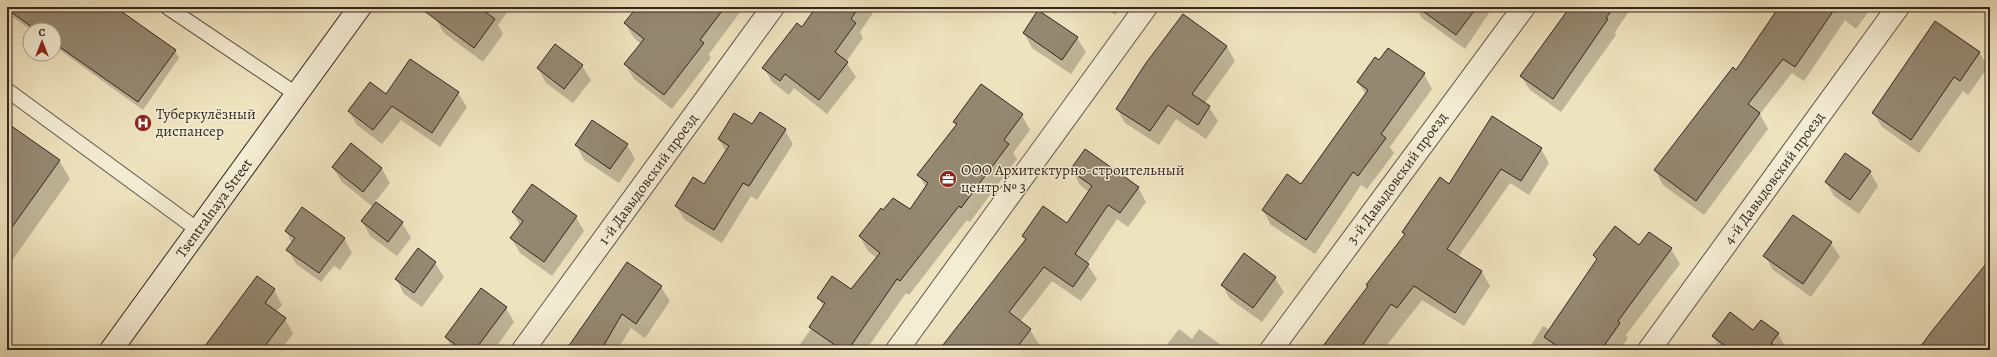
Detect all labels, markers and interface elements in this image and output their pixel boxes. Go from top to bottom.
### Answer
north arrow [22,22,62,62]
text: С [39,25,46,40]
place label: Туберкулёзный диспансер [155,104,256,141]
street label: 3-й Давыдовский проезд [1342,108,1452,248]
street label: 4-й Давыдовский проезд [1719,108,1829,248]
street label: 1-й Давыдовский проезд [594,109,702,249]
hospital icon: Туберкулёзный диспансер [133,113,153,133]
street label: Tsentralnaya Street [171,154,257,262]
place label: ООО Архитектурно-строительный центр № 3 [961,160,1185,197]
office icon: ООО Архитектурно-строительный центр № 3 [938,169,958,189]

